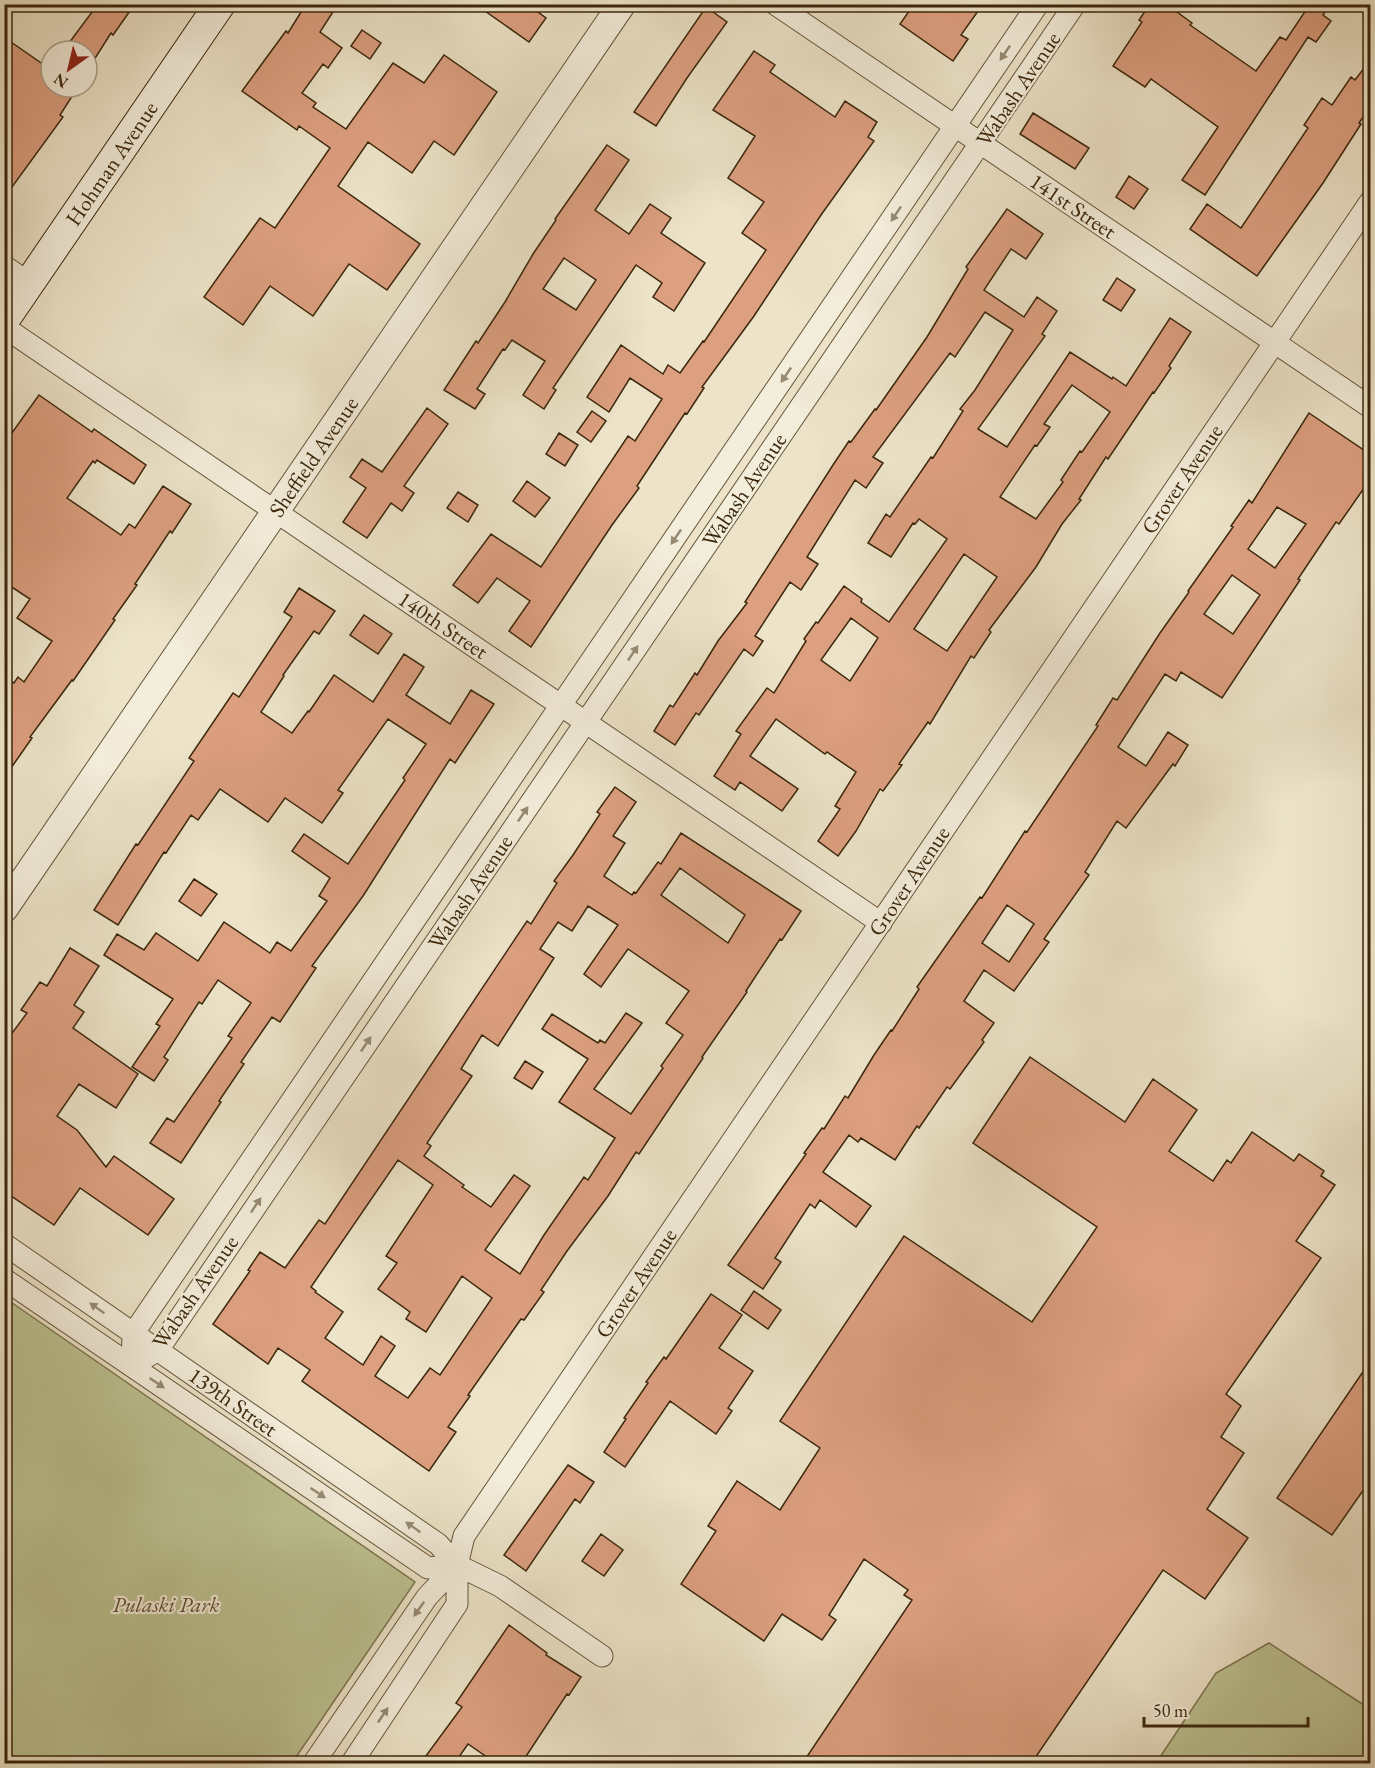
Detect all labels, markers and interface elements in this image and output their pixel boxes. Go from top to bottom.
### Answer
street label: Wabash Avenue [969,26,1067,152]
north arrow [39,39,99,99]
one-way arrow [1000,44,1011,61]
text: N [50,69,72,93]
street label: Hohman Avenue [58,95,164,231]
street label: 141st Street [1024,166,1122,246]
one-way arrow [891,206,902,222]
one-way arrow [780,367,792,383]
street label: Sheffield Avenue [262,390,365,522]
street label: Grover Avenue [1135,418,1230,540]
street label: Wabash Avenue [695,427,793,553]
one-way arrow [671,528,682,545]
street label: 140th Street [392,584,494,666]
one-way arrow [627,645,638,661]
one-way arrow [517,806,528,822]
street label: Grover Avenue [862,820,957,942]
street label: Wabash Avenue [421,829,519,955]
one-way arrow [360,1037,372,1053]
one-way arrow [250,1198,262,1214]
street label: Grover Avenue [589,1222,684,1344]
street label: Wabash Avenue [145,1229,245,1355]
one-way arrow [89,1303,105,1314]
street label: 139th Street [183,1361,283,1443]
one-way arrow [149,1377,165,1388]
one-way arrow [310,1487,326,1498]
one-way arrow [405,1522,421,1533]
park label: Pulaski Park [113,1590,220,1619]
one-way arrow [413,1601,425,1617]
scale bar [1144,1690,1308,1728]
text: 50 m [1153,1699,1188,1722]
one-way arrow [377,1707,388,1723]

